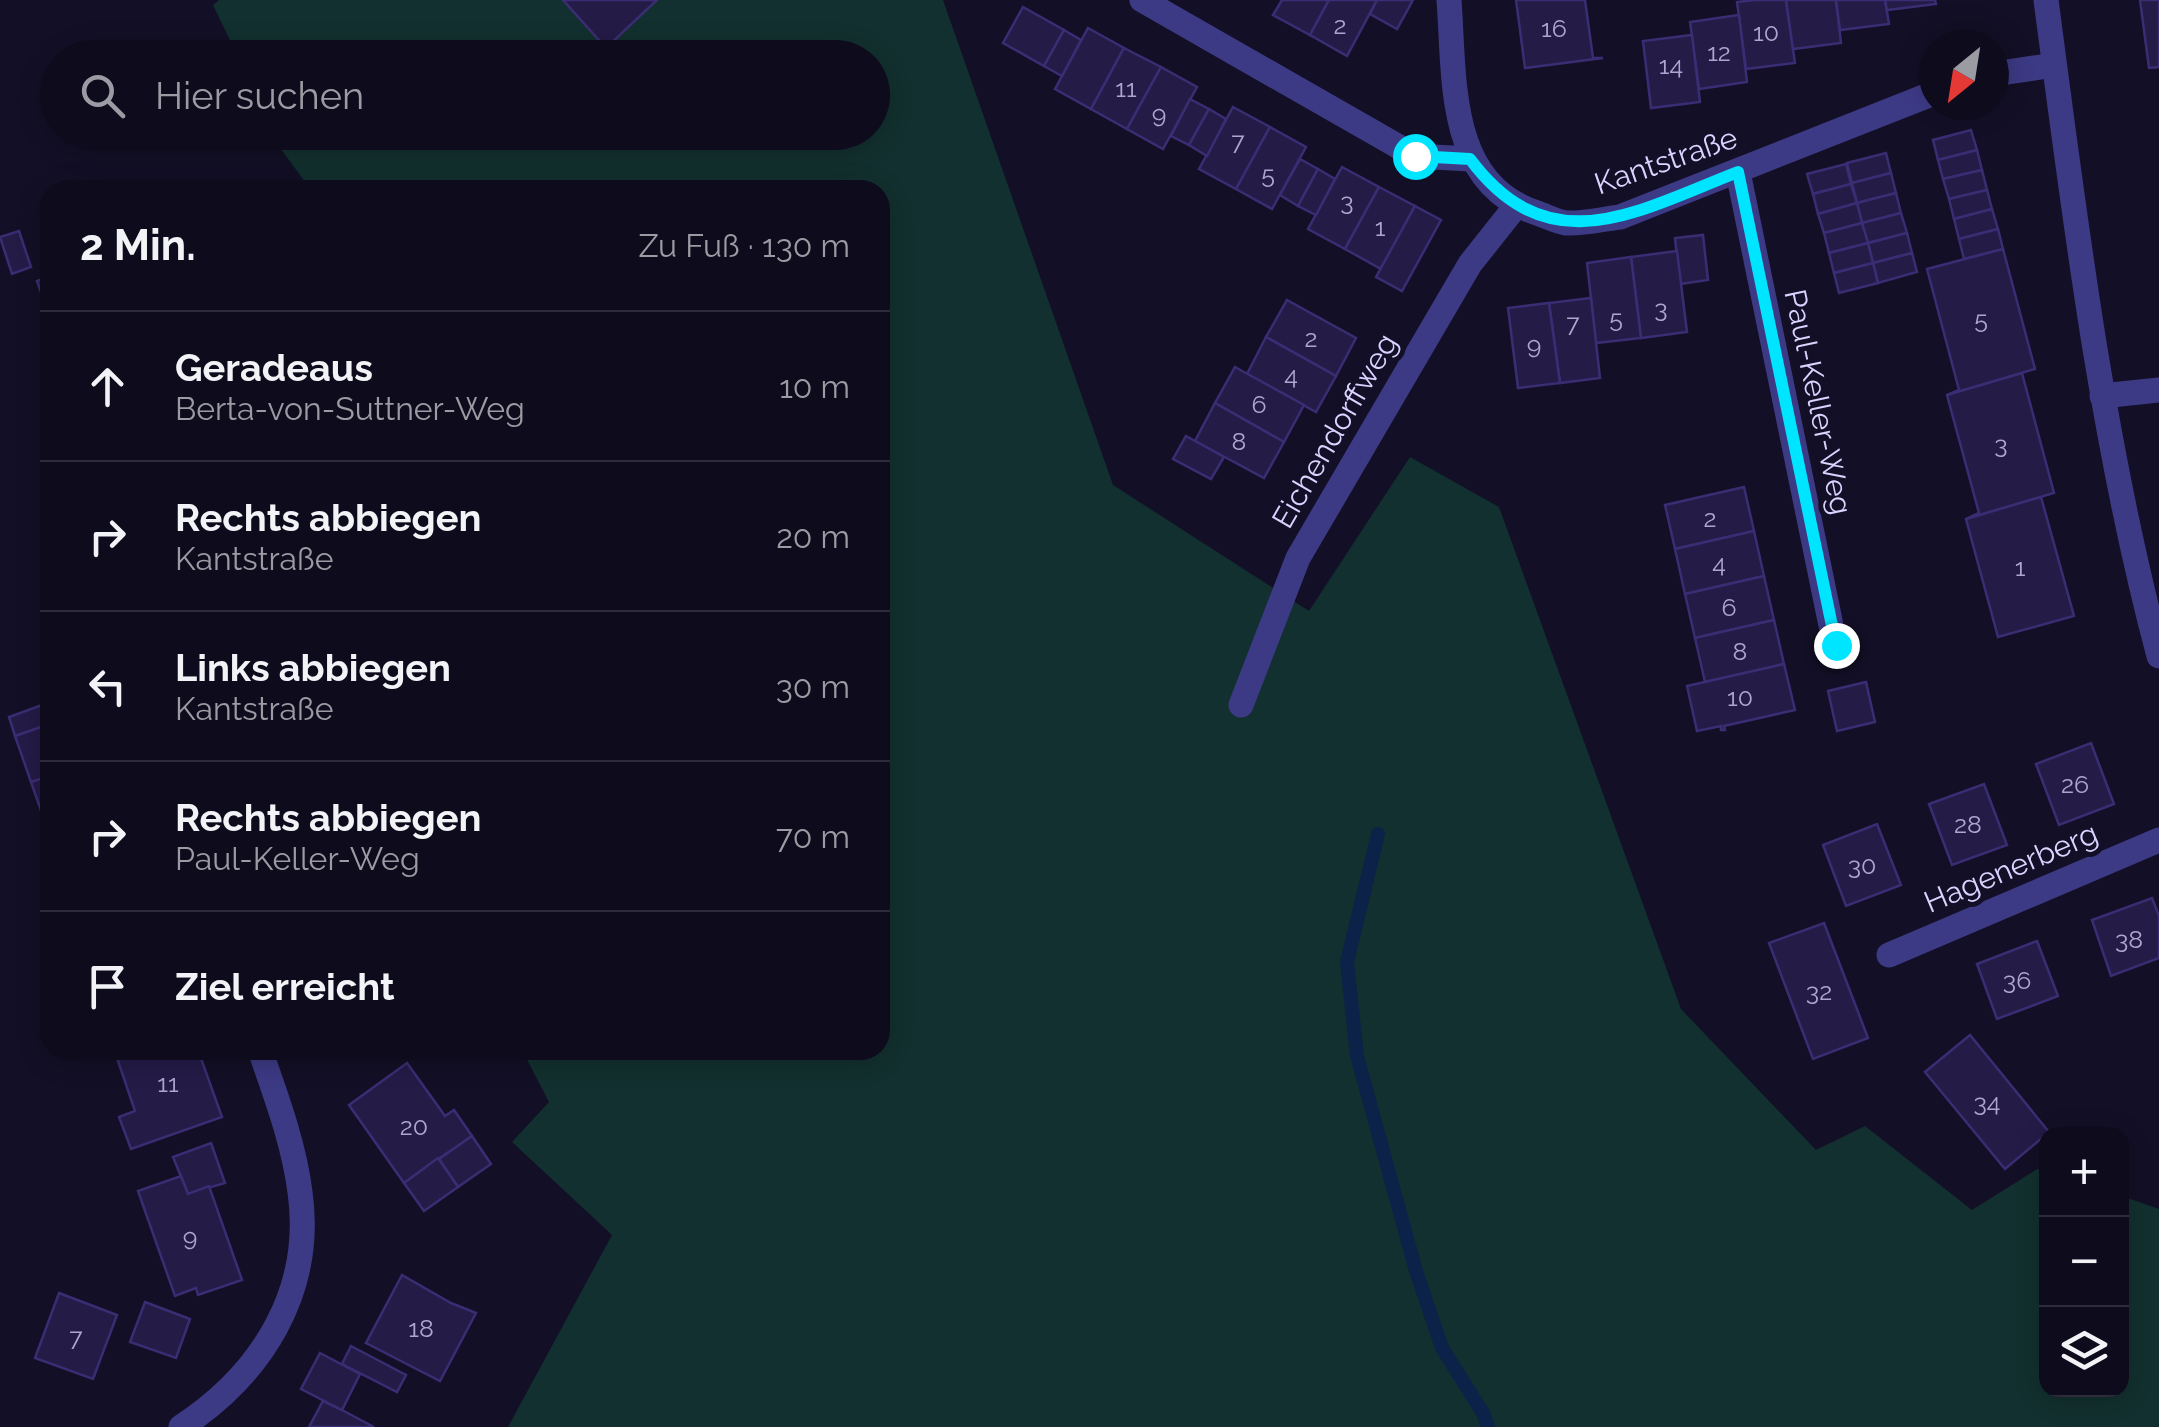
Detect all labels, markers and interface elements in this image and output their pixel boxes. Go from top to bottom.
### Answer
house number: 2 [1333,10,1347,40]
house number: 16 [1541,13,1567,43]
house number: 10 [1753,17,1779,47]
north arrow [1919,30,2009,120]
house number: 12 [1707,37,1731,67]
search box [40,40,890,150]
house number: 14 [1659,50,1683,80]
icon: search [75,68,130,123]
text: Hier suchen [155,73,364,118]
house number: 11 [1115,73,1137,103]
house number: 9 [1152,99,1166,129]
street label: Kantstraße [1590,120,1742,201]
house number: 7 [1231,126,1245,156]
route start [1393,134,1439,180]
house number: 5 [1261,159,1275,189]
house number: 3 [1340,186,1354,216]
house number: 1 [1375,212,1386,242]
text: 2 Min. [80,221,196,270]
text: Zu Fuß · 130 m [638,227,850,264]
street label: Paul-Keller-Weg [1778,286,1859,518]
house number: 3 [1654,293,1668,323]
house number: 5 [1609,303,1623,333]
house number: 5 [1974,304,1988,334]
house number: 7 [1566,308,1580,338]
house number: 2 [1304,323,1318,353]
street label: Eichendorffweg [1265,327,1404,534]
house number: 9 [1527,330,1541,360]
text: Geradeaus [175,345,373,390]
icon: ahead [80,359,135,414]
house number: 4 [1284,360,1298,390]
text: 10 m [779,368,850,405]
house number: 6 [1251,389,1267,419]
text: Berta-von-Suttner-Weg [175,390,525,427]
house number: 8 [1232,426,1246,456]
house number: 3 [1994,429,2008,459]
text: Rechts abbiegen [175,495,481,540]
house number: 2 [1703,503,1717,533]
icon: right [80,509,135,564]
text: 20 m [776,518,850,555]
text: Kantstraße [175,540,333,577]
house number: 4 [1712,548,1726,578]
house number: 1 [2015,552,2026,582]
house number: 6 [1721,592,1737,622]
route end [1814,623,1860,669]
house number: 8 [1733,636,1747,666]
text: Links abbiegen [175,645,451,690]
icon: left [80,659,135,714]
text: 30 m [776,668,850,705]
house number: 10 [1727,682,1753,712]
text: Kantstraße [175,690,333,727]
house number: 26 [2061,769,2089,799]
text: Rechts abbiegen [175,795,481,840]
icon: right [80,809,135,864]
house number: 28 [1954,809,1982,839]
street label: Hagenerberg [1919,815,2103,920]
text: 70 m [776,818,850,855]
text: Paul-Keller-Weg [175,840,420,877]
house number: 30 [1848,850,1876,880]
house number: 38 [2115,924,2143,954]
icon: arrive [80,959,135,1014]
text: Ziel erreicht [175,964,395,1009]
house number: 36 [2003,965,2031,995]
house number: 32 [1806,976,1832,1006]
house number: 11 [157,1068,179,1098]
house number: 34 [1973,1087,2001,1117]
house number: 20 [400,1111,428,1141]
map controls [2039,1127,2129,1397]
button: + [2039,1127,2129,1217]
button: − [2039,1217,2129,1307]
house number: 9 [183,1222,197,1252]
button: layers [2039,1307,2129,1397]
house number: 18 [408,1313,434,1343]
house number: 7 [69,1322,83,1352]

